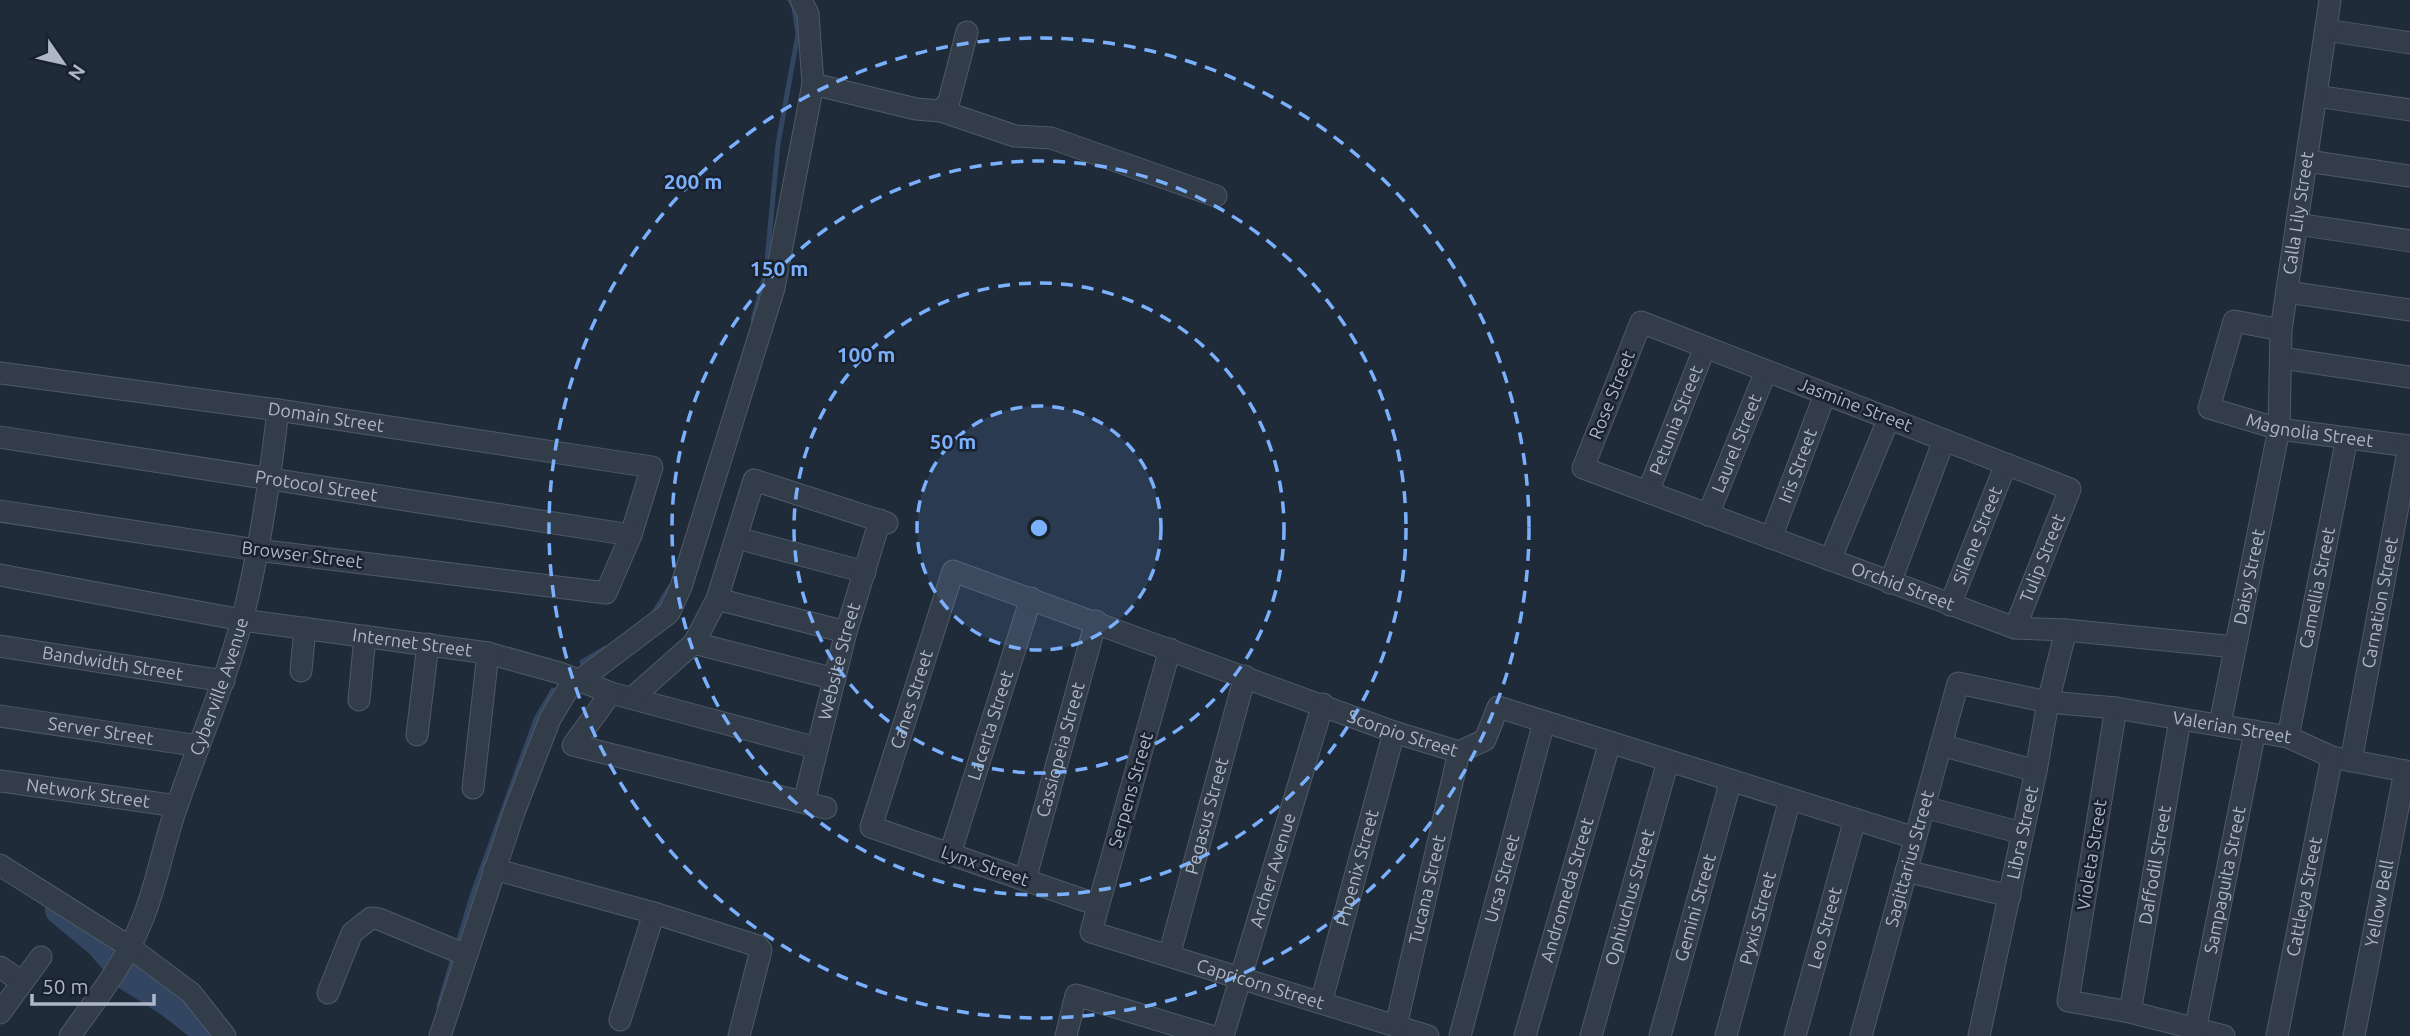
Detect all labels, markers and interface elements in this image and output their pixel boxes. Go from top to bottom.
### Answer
north arrow [28,28,98,98]
text: N [64,60,90,85]
street label: Calla Lily Street [2278,150,2316,276]
text: 200 m [664,169,722,193]
text: 150 m [750,256,808,280]
text: 100 m [837,342,895,366]
street label: Rose Street [1584,347,1638,442]
street label: Petunia Street [1645,362,1706,478]
street label: Jasmine Street [1796,373,1915,435]
street label: Laurel Street [1707,391,1765,495]
street label: Domain Street [267,398,386,435]
street label: Magnolia Street [2244,409,2375,450]
street label: Iris Street [1774,426,1820,506]
text: 50 m [930,429,976,453]
street label: Protocol Street [254,466,379,504]
street label: Silene Street [1948,483,2005,587]
street label: Tulip Street [2015,511,2068,605]
centre of rings [1027,516,1051,540]
street label: Camellia Street [2295,525,2338,650]
street label: Daisy Street [2229,527,2268,626]
street label: Carnation Street [2357,535,2401,670]
street label: Browser Street [241,537,364,571]
street label: Orchid Street [1849,557,1958,614]
street label: Website Street [814,600,863,722]
street label: Cyberville Avenue [185,615,251,758]
street label: Internet Street [351,624,473,660]
street label: Bandwidth Street [41,642,185,683]
street label: Canes Street [886,647,936,751]
street label: Lacerta Street [963,667,1017,782]
street label: Cassiopeia Street [1032,680,1088,819]
street label: Scorpio Street [1345,705,1460,760]
street label: Valerian Street [2171,707,2293,746]
street label: Server Street [47,712,155,748]
street label: Serpens Street [1104,730,1156,850]
street label: Pegasus Street [1181,755,1231,876]
street label: Network Street [25,774,151,811]
street label: Libra Street [2002,784,2041,881]
street label: Sagittarius Street [1881,788,1937,929]
street label: Violeta Street [2072,798,2110,912]
street label: Daffodil Street [2134,804,2174,926]
street label: Sampaguita Street [2200,804,2249,955]
street label: Phoenix Street [1331,807,1382,928]
street label: Archer Avenue [1245,810,1299,930]
street label: Andromeda Street [1536,815,1597,964]
street label: Ophiuchus Street [1600,827,1657,967]
street label: Ursa Street [1480,832,1523,925]
street label: Tucana Street [1404,833,1449,946]
street label: Cattleya Street [2282,835,2325,958]
street label: Lynx Street [939,841,1032,889]
street label: Gemini Street [1670,851,1719,964]
street label: Yellow Bell [2360,858,2397,949]
street label: Pyxis Street [1735,869,1779,967]
street label: Leo Street [1803,885,1845,971]
street label: Capricorn Street [1194,954,1327,1012]
scale bar [32,962,154,1006]
text: 50 m [42,974,89,998]

